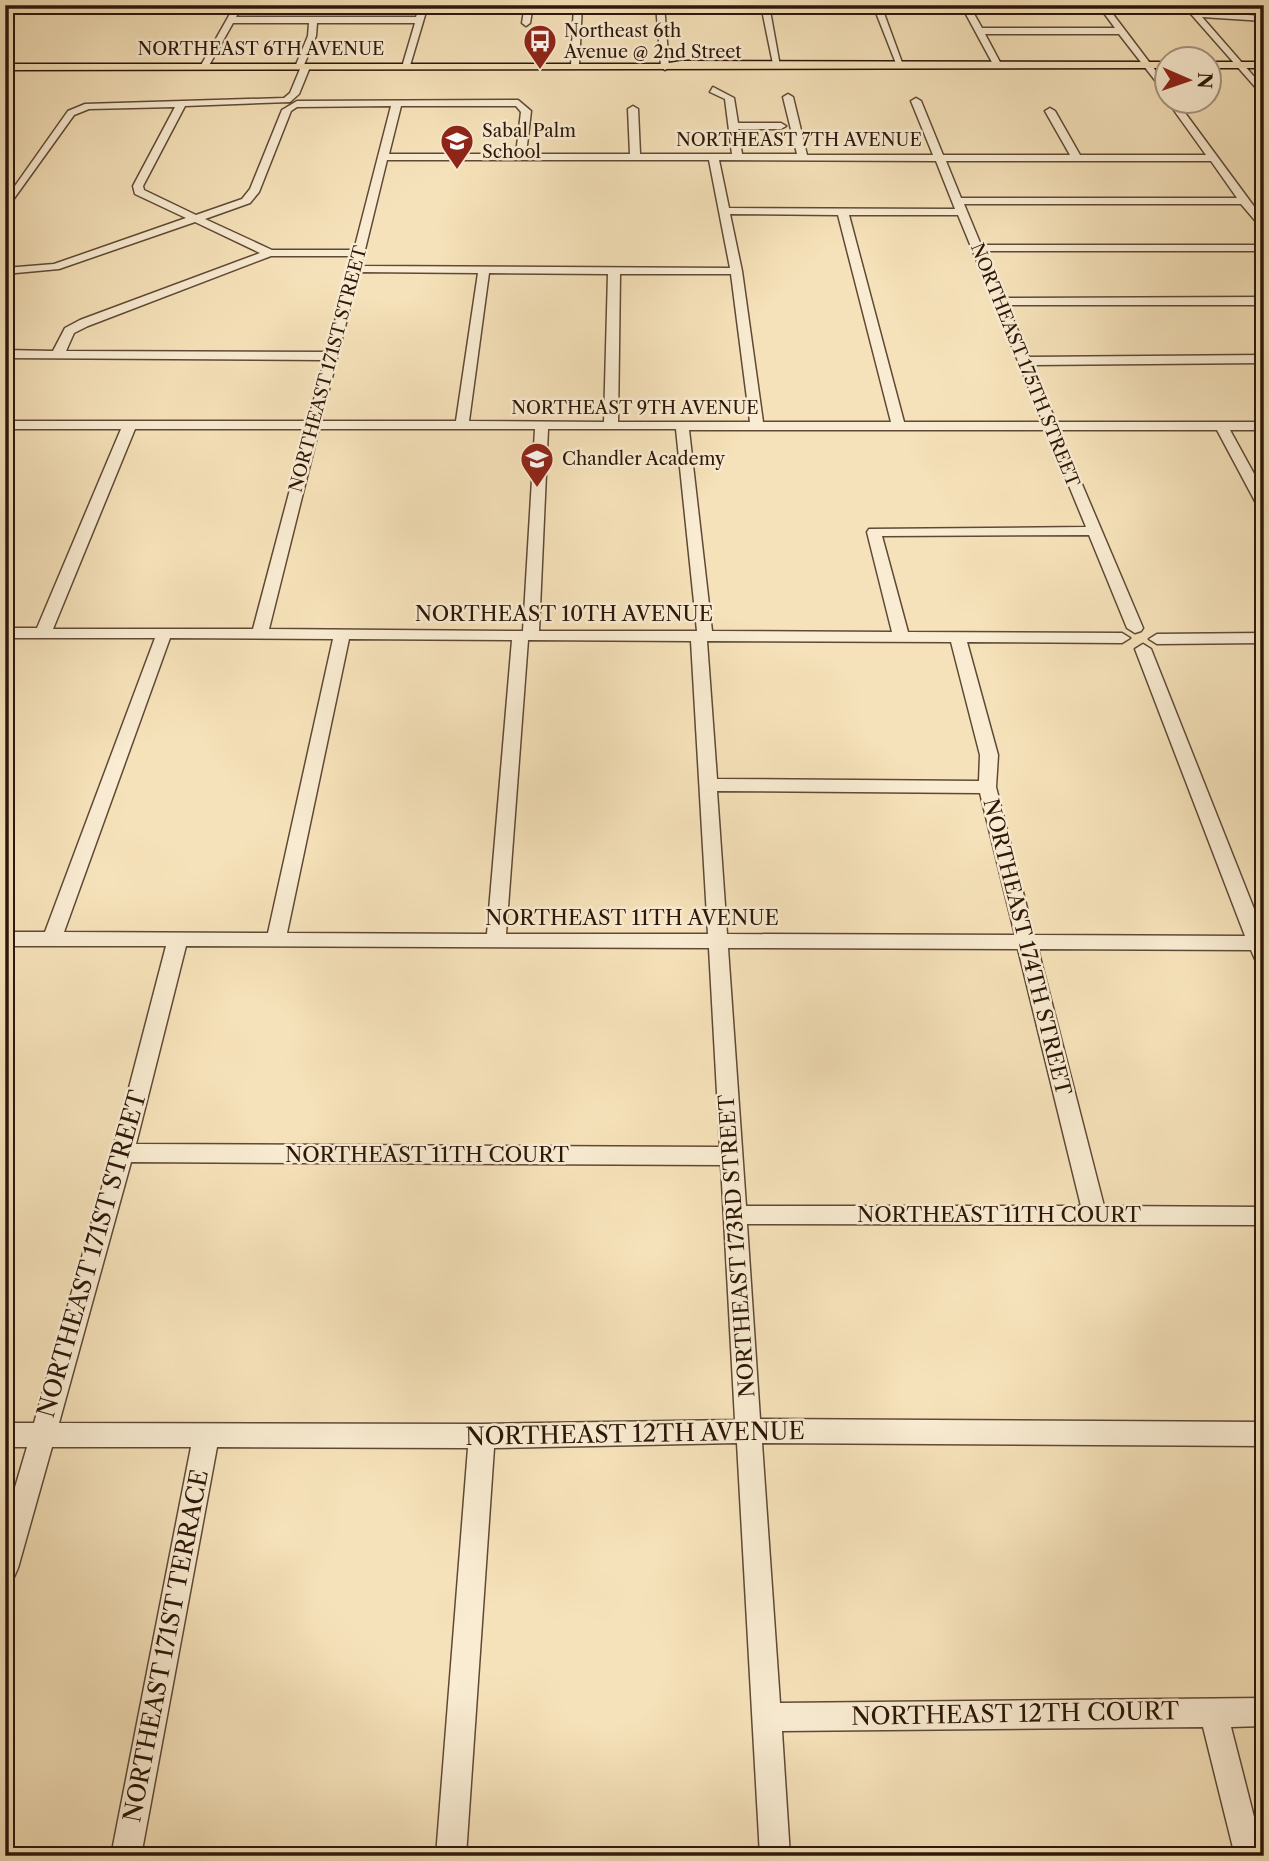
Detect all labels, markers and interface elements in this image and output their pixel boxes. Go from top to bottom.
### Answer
place label: Northeast 6th Avenue @ 2nd Street [563,20,742,63]
bus stop icon: Northeast 6th Avenue @ 2nd Street [521,22,559,71]
street label: NORTHEAST 6TH AVENUE [137,38,385,60]
north arrow [1154,46,1224,116]
text: N [1193,72,1216,89]
place label: Sabal Palm School [482,120,576,163]
school or university icon: Sabal Palm School [438,122,476,171]
street label: NORTHEAST 7TH AVENUE [676,129,922,151]
street label: NORTHEAST 175TH STREET [966,240,1084,491]
street label: NORTHEAST 171ST STREET [285,243,372,494]
street label: NORTHEAST 9TH AVENUE [511,397,759,419]
school or university icon: Chandler Academy [518,440,556,489]
place label: Chandler Academy [562,448,726,470]
street label: NORTHEAST 10TH AVENUE [415,601,713,626]
street label: NORTHEAST 174TH STREET [978,796,1077,1098]
street label: NORTHEAST 11TH AVENUE [485,905,779,930]
street label: NORTHEAST 171ST STREET [31,1087,152,1421]
street label: NORTHEAST 173RD STREET [713,1094,760,1398]
street label: NORTHEAST 11TH COURT [285,1142,569,1167]
street label: NORTHEAST 11TH COURT [857,1202,1141,1227]
street label: NORTHEAST 12TH AVENUE [465,1416,805,1451]
street label: NORTHEAST 171ST TERRACE [117,1467,214,1825]
street label: NORTHEAST 12TH COURT [851,1696,1179,1731]

